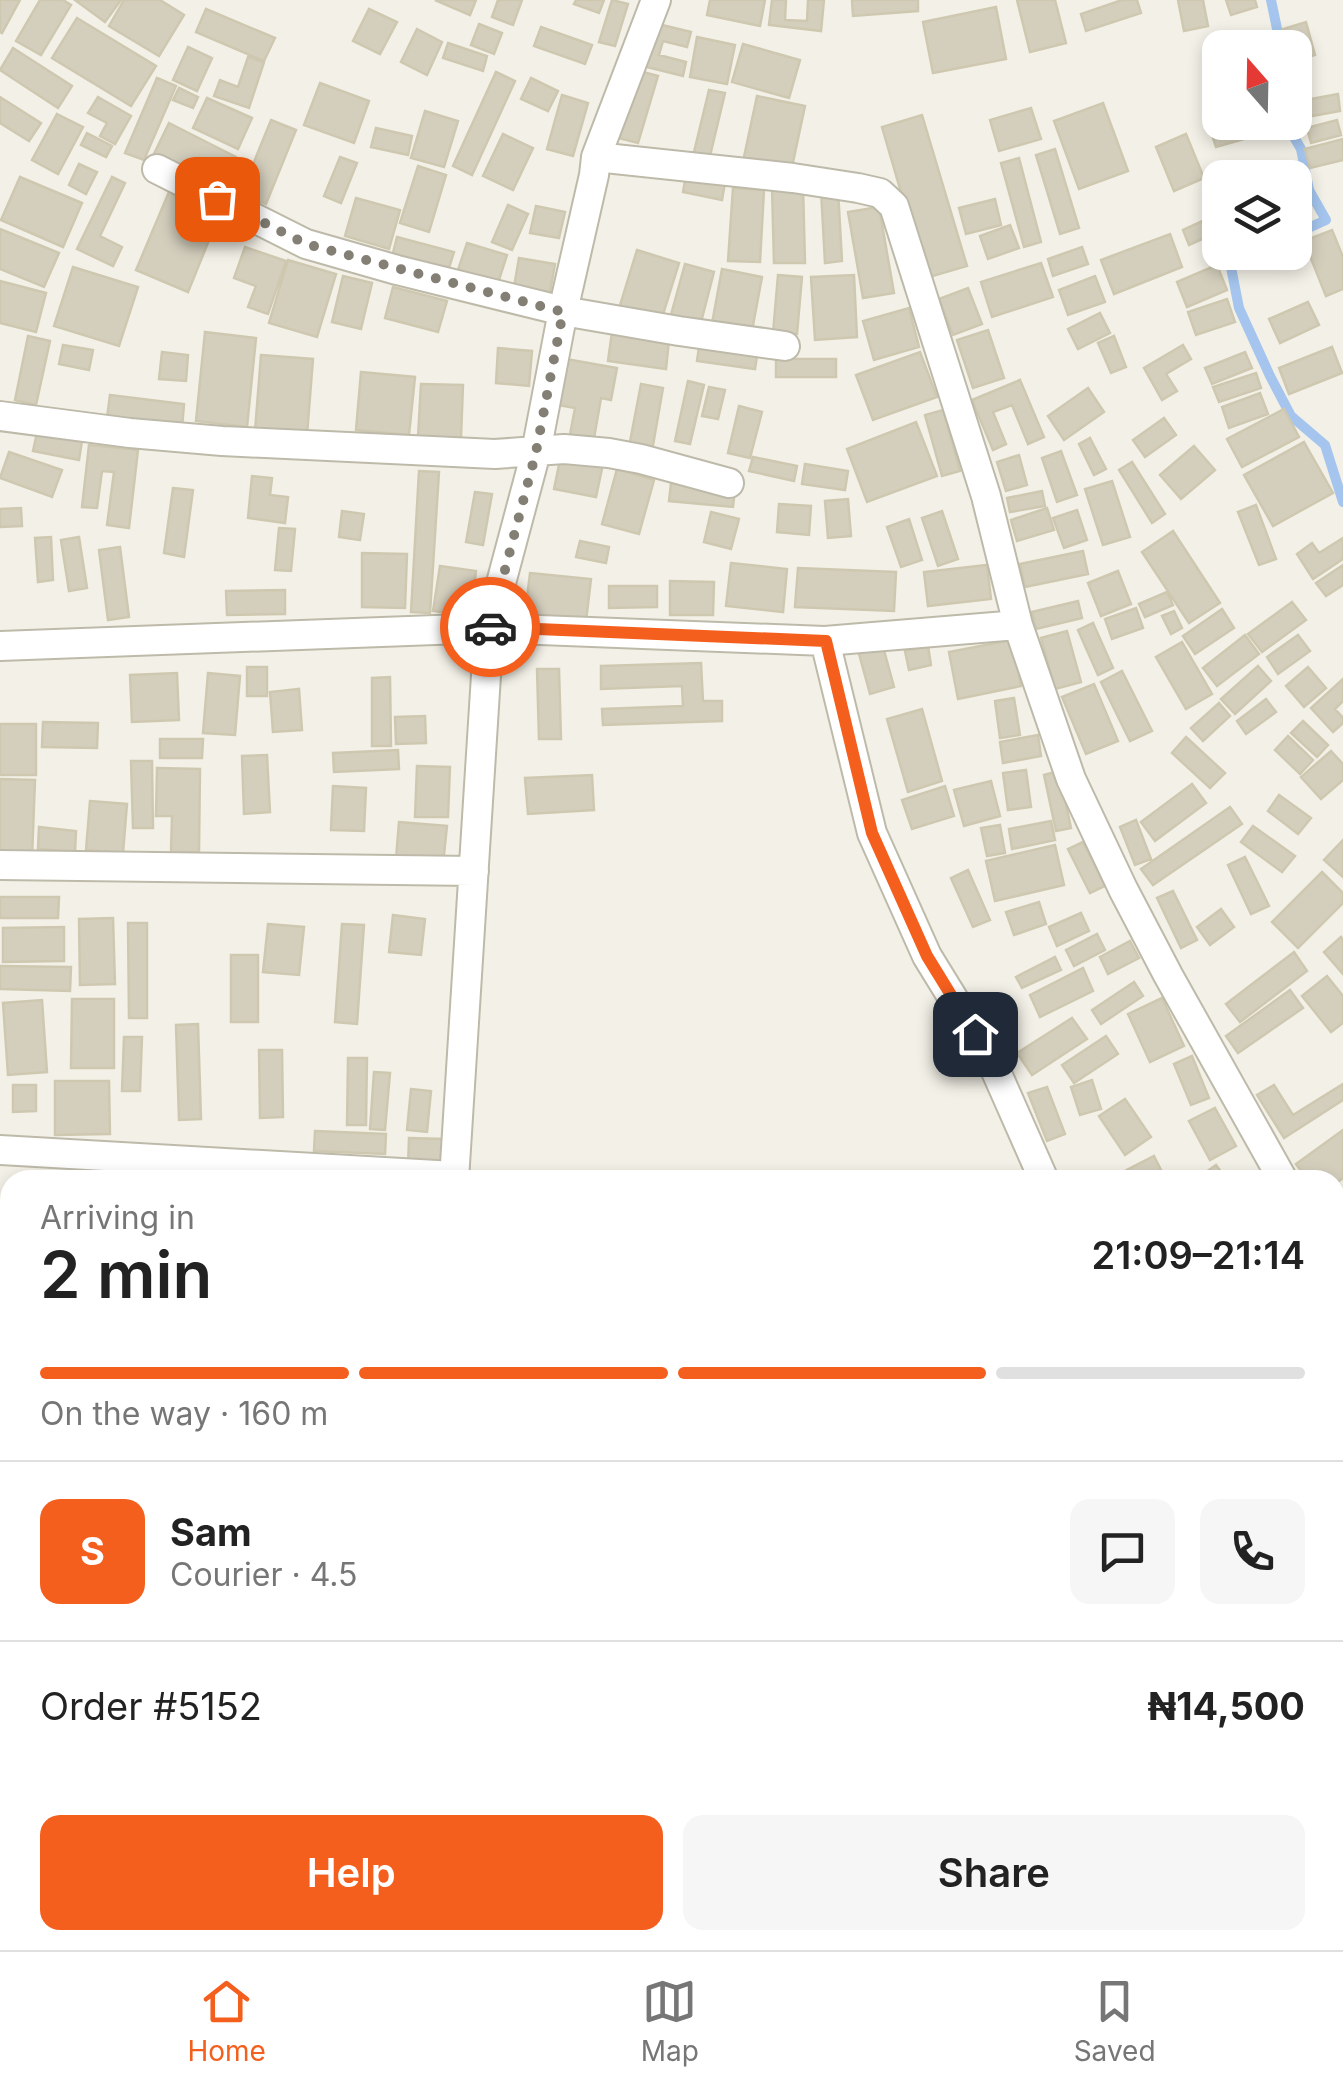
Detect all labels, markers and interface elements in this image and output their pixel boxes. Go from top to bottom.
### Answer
north arrow [1202,30,1312,140]
map controls [1202,30,1312,270]
pin [175,157,260,242]
button: layers [1202,160,1312,270]
icon: bag [190,172,245,227]
courier [440,577,540,677]
icon: car [463,600,518,655]
pin [933,992,1018,1077]
icon: home [948,1007,1003,1062]
text: Arriving in [40,1198,195,1237]
text: 21:09–21:14 [1092,1232,1305,1278]
text: 2 min [40,1235,212,1314]
text: On the way · 160 m [40,1394,328,1433]
button: chat [1070,1499,1175,1604]
button: phone [1200,1499,1305,1604]
text: Sam [170,1509,252,1555]
text: S [80,1528,105,1574]
text: Courier · 4.5 [170,1555,358,1594]
text: Order #5152 [40,1683,262,1729]
text: ₦14,500 [1147,1683,1305,1729]
button: Help [40,1815,663,1930]
button: Share [683,1815,1305,1930]
tab: Home [187,1974,266,2068]
tab: Map [641,1974,699,2068]
tab: Saved [1074,1974,1156,2068]

